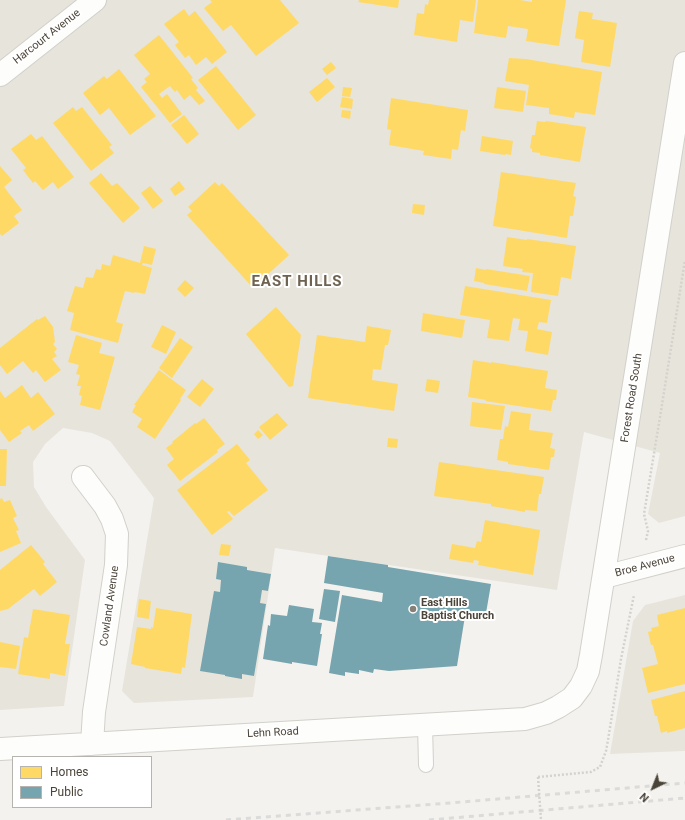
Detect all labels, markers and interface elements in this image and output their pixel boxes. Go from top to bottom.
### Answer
street label: Harcourt Avenue [11,7,83,67]
district label: EAST HILLS [251,273,343,291]
street label: Forest Road South [618,352,646,444]
street label: Broe Avenue [614,552,676,580]
street label: Cowland Avenue [98,565,122,647]
place label: East Hills Baptist Church [421,596,494,622]
marker: East Hills Baptist Church [408,604,418,614]
street label: Lehn Road [247,725,299,741]
legend [12,756,152,808]
text: Homes [50,765,88,779]
north arrow [633,768,673,808]
text: Public [50,785,83,799]
text: N [637,790,652,805]

